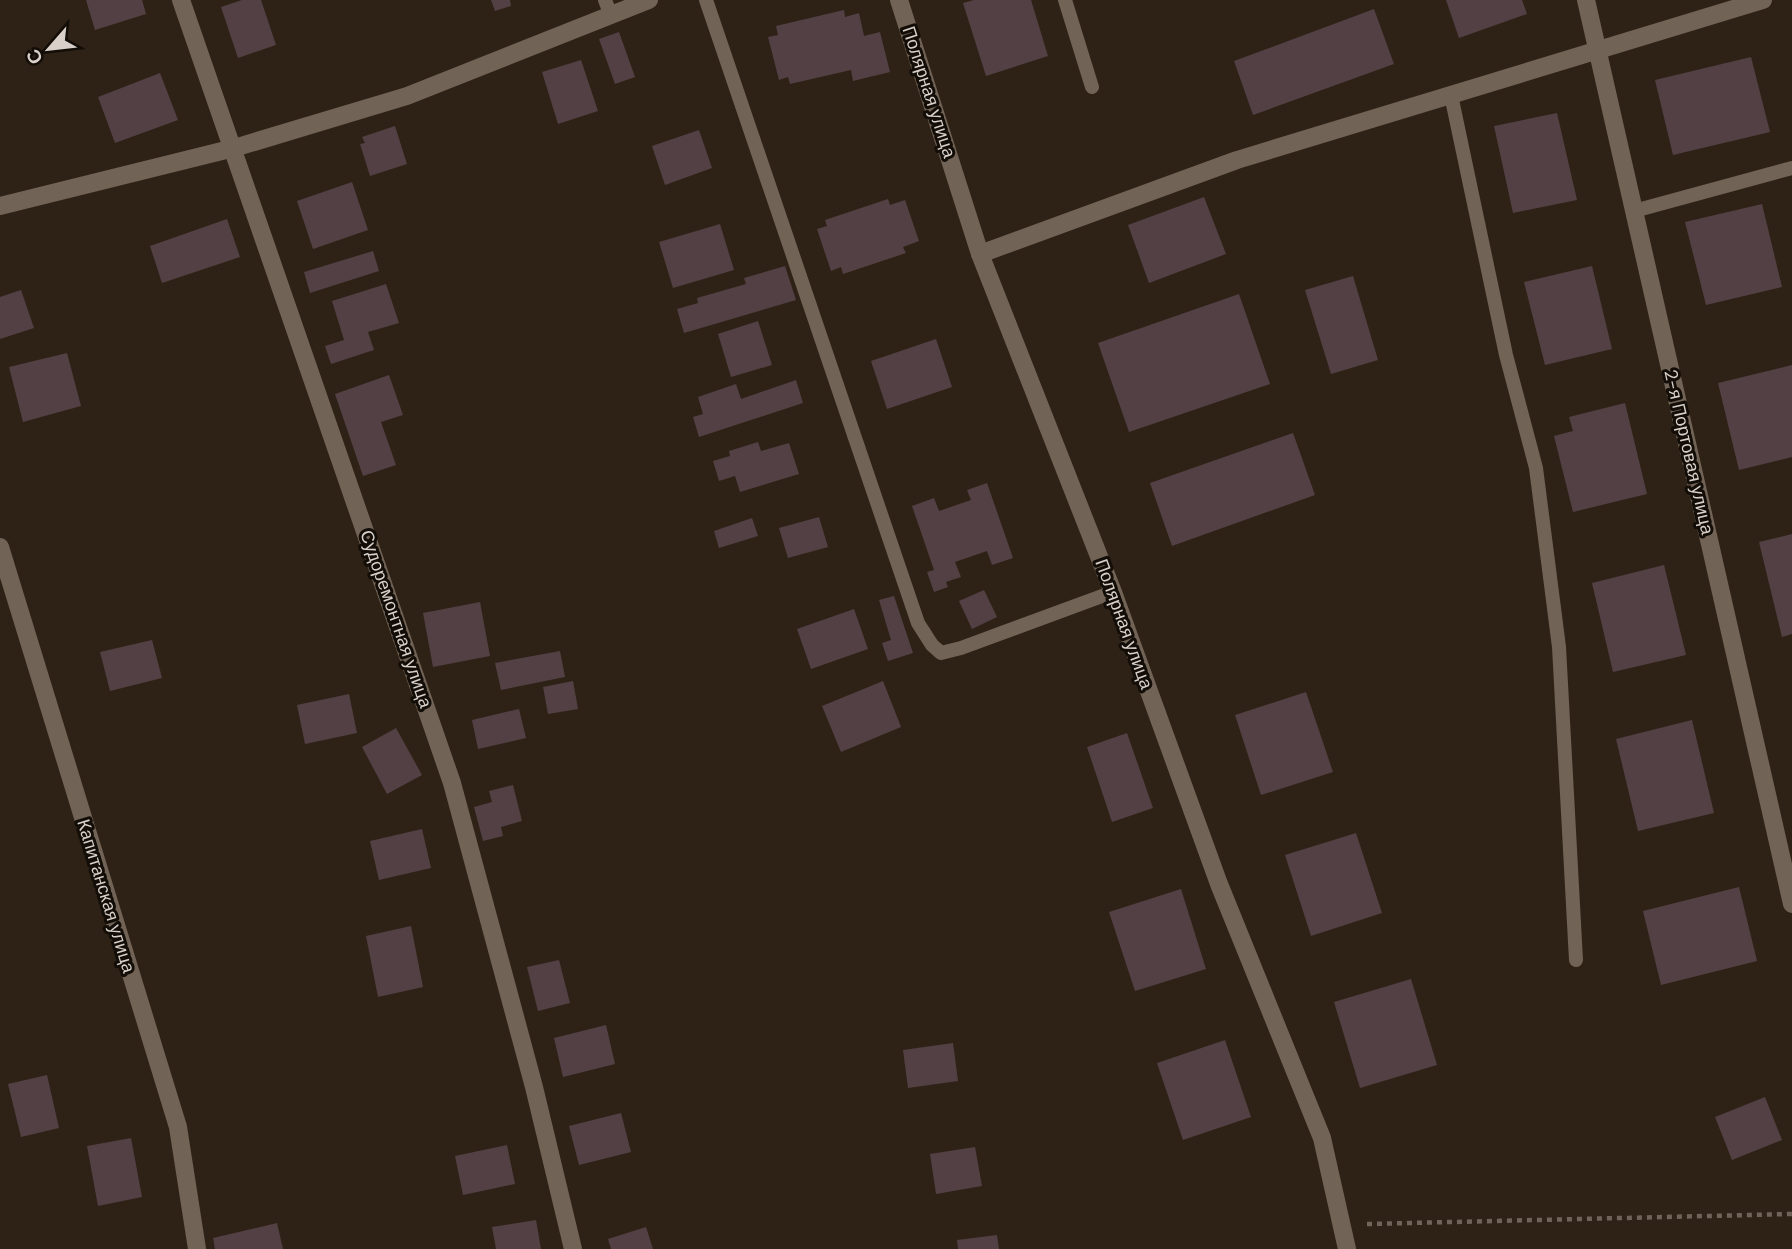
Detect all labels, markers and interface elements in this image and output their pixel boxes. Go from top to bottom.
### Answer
north arrow [14,14,84,84]
street label: Полярная улица [896,23,962,162]
text: С [20,45,49,69]
street label: 2-я Портовая улица [1658,367,1720,538]
street label: Судоремонтная улица [354,527,438,712]
street label: Полярная улица [1089,556,1159,693]
street label: Капитанская улица [71,816,141,977]

